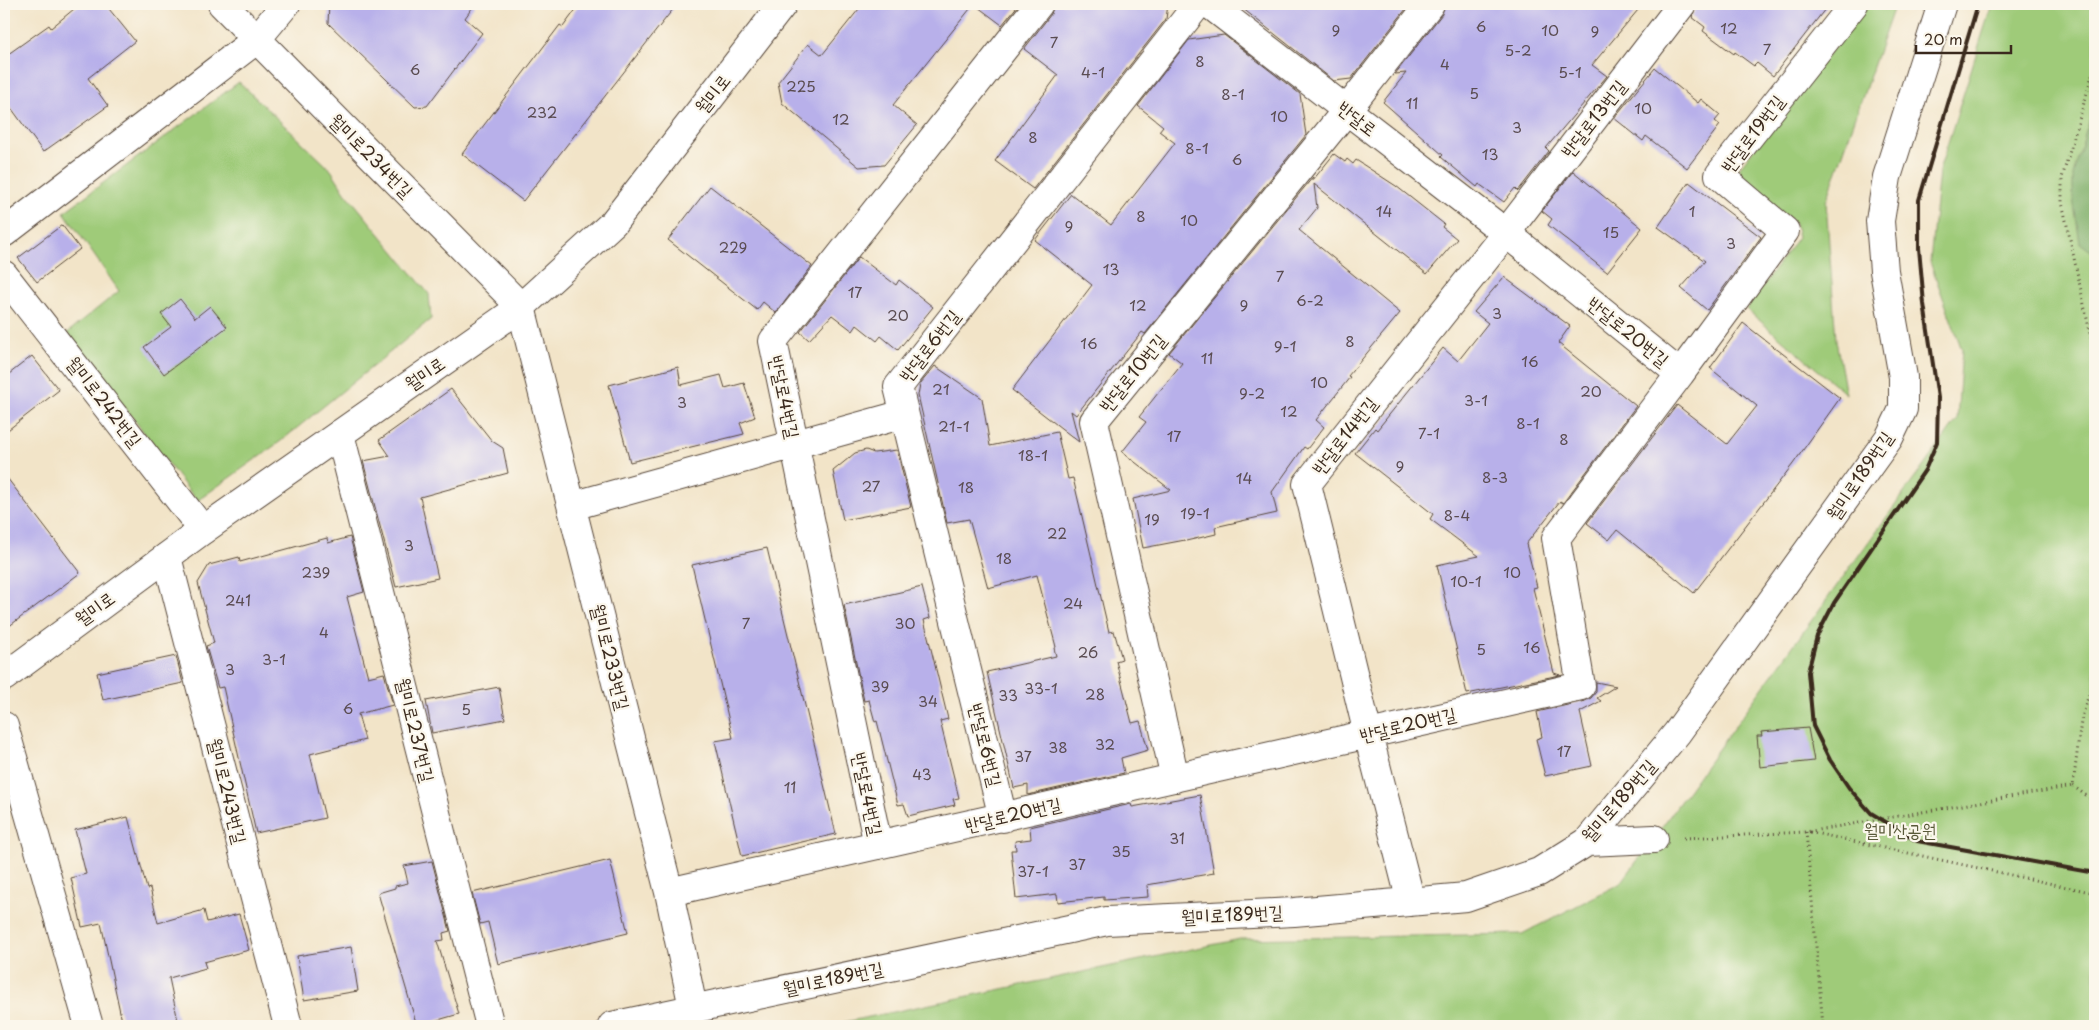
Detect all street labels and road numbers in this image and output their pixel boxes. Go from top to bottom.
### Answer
street label: 월미로 [688,68,736,119]
street label: 반달로13번길 [1554,73,1632,163]
street label: 반달로19번길 [1714,88,1790,178]
street label: 반달로 [1332,94,1383,142]
street label: 월미로234번길 [324,107,420,203]
street label: 반달로20번길 [1582,289,1676,373]
street label: 반달로6번길 [892,303,966,387]
street label: 반달로10번길 [1092,327,1172,417]
street label: 월미로 [399,349,450,396]
street label: 월미로242번길 [61,350,150,453]
street label: 반달로4번길 [763,353,808,441]
street label: 반달로14번길 [1305,390,1383,480]
street label: 월미로189번길 [1819,425,1899,525]
street label: 월미로 [69,584,120,631]
street label: 월미로233번길 [585,601,638,713]
street label: 월미로237번길 [390,675,443,785]
street label: 반달로20번길 [1357,699,1459,748]
street label: 반달로6번길 [963,700,1010,790]
street label: 월미로243번길 [202,735,255,847]
street label: 반달로4번길 [846,750,891,838]
street label: 월미로189번길 [1574,752,1662,847]
street label: 반달로20번길 [962,789,1064,838]
street label: 월미로189번길 [1180,897,1284,930]
street label: 월미로189번길 [780,954,886,1001]

